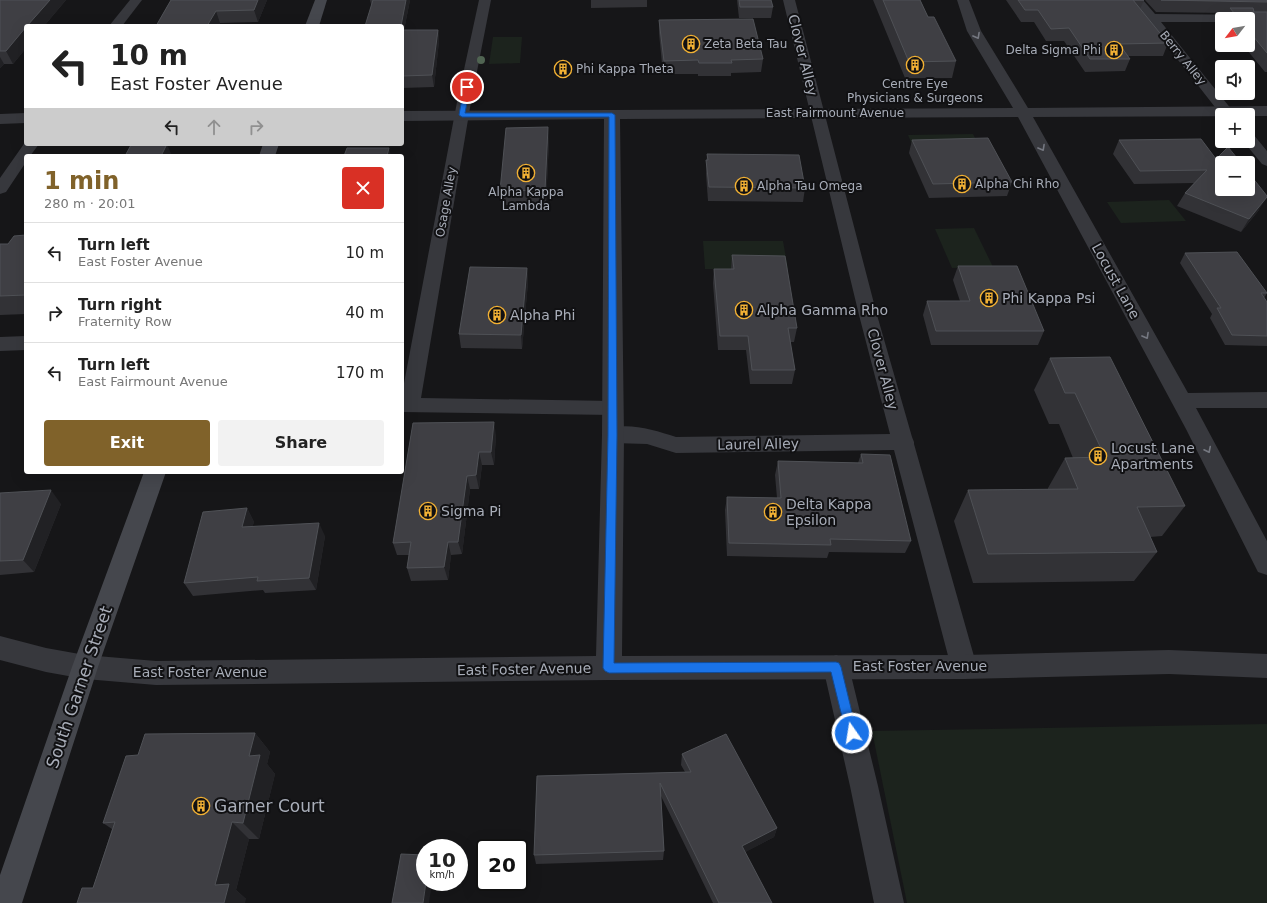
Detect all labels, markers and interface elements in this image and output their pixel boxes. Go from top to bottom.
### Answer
north arrow [1215,12,1255,52]
map controls [1215,12,1255,196]
street label: Clover Alley [785,13,821,97]
street label: Berry Alley [1157,28,1209,88]
one-way arrow [973,32,980,39]
building icon: Zeta Beta Tau [681,34,701,54]
place label: Zeta Beta Tau [704,37,787,51]
text: 10 m [110,39,188,72]
icon: left [44,40,96,92]
building icon: Delta Sigma Phi [1104,40,1124,60]
place label: Delta Sigma Phi [1006,43,1101,57]
building icon: Centre Eye Physicians & Surgeons [905,55,925,75]
building icon: Phi Kappa Theta [553,59,573,79]
button: sound [1215,60,1255,100]
place label: Phi Kappa Theta [576,62,674,76]
pin [450,70,484,104]
text: East Foster Avenue [110,73,283,94]
icon: arrive [456,76,478,98]
place label: Centre Eye Physicians & Surgeons [847,77,983,105]
street label: East Fairmount Avenue [766,106,904,120]
button: + [1215,108,1255,148]
icon: left [161,116,183,138]
icon: ahead [203,116,225,138]
icon: right [245,116,267,138]
one-way arrow [1038,144,1045,151]
button: − [1215,156,1255,196]
building icon: Alpha Kappa Lambda [516,163,536,183]
street label: Osage Alley [433,166,459,238]
text: 1 min [44,167,119,195]
button: close [342,167,384,209]
building icon: Alpha Chi Rho [952,174,972,194]
building icon: Alpha Tau Omega [734,176,754,196]
place label: Alpha Chi Rho [975,177,1059,191]
place label: Alpha Tau Omega [757,179,863,193]
place label: Alpha Kappa Lambda [488,185,564,213]
text: 280 m · 20:01 [44,196,135,211]
text: Turn left [78,236,150,254]
street label: Locust Lane [1089,240,1143,322]
icon: left [44,242,66,264]
text: 10 m [346,244,384,262]
text: East Foster Avenue [78,254,203,269]
building icon: Phi Kappa Psi [979,288,999,308]
place label: Phi Kappa Psi [1002,290,1095,306]
text: Turn right [78,296,162,314]
building icon: Alpha Gamma Rho [734,300,754,320]
icon: right [44,302,66,324]
place label: Alpha Gamma Rho [757,302,888,318]
text: 40 m [346,304,384,322]
building icon: Alpha Phi [487,305,507,325]
place label: Alpha Phi [510,307,575,323]
text: Fraternity Row [78,314,172,329]
street label: Clover Alley [864,327,902,411]
one-way arrow [1141,332,1148,339]
text: Turn left [78,356,150,374]
icon: left [44,362,66,384]
text: 170 m [336,364,384,382]
text: East Fairmount Avenue [78,374,228,389]
button: Exit [44,420,210,466]
button: Share [218,420,384,466]
street label: Laurel Alley [717,435,799,453]
place label: Locust Lane Apartments [1111,440,1195,472]
building icon: Locust Lane Apartments [1088,446,1108,466]
one-way arrow [1203,446,1211,453]
place label: Delta Kappa Epsilon [786,496,872,528]
building icon: Sigma Pi [418,501,438,521]
building icon: Delta Kappa Epsilon [763,502,783,522]
place label: Sigma Pi [441,503,501,519]
street label: South Garner Street [42,603,116,771]
street label: East Foster Avenue [853,658,987,674]
street label: East Foster Avenue [457,660,591,678]
street label: East Foster Avenue [133,664,267,680]
position arrow [831,712,873,754]
building icon: Garner Court [191,796,211,816]
place label: Garner Court [214,796,325,816]
speed limit sign: 20 [476,839,528,891]
text: 10 [428,848,456,872]
text: km/h [429,869,455,880]

